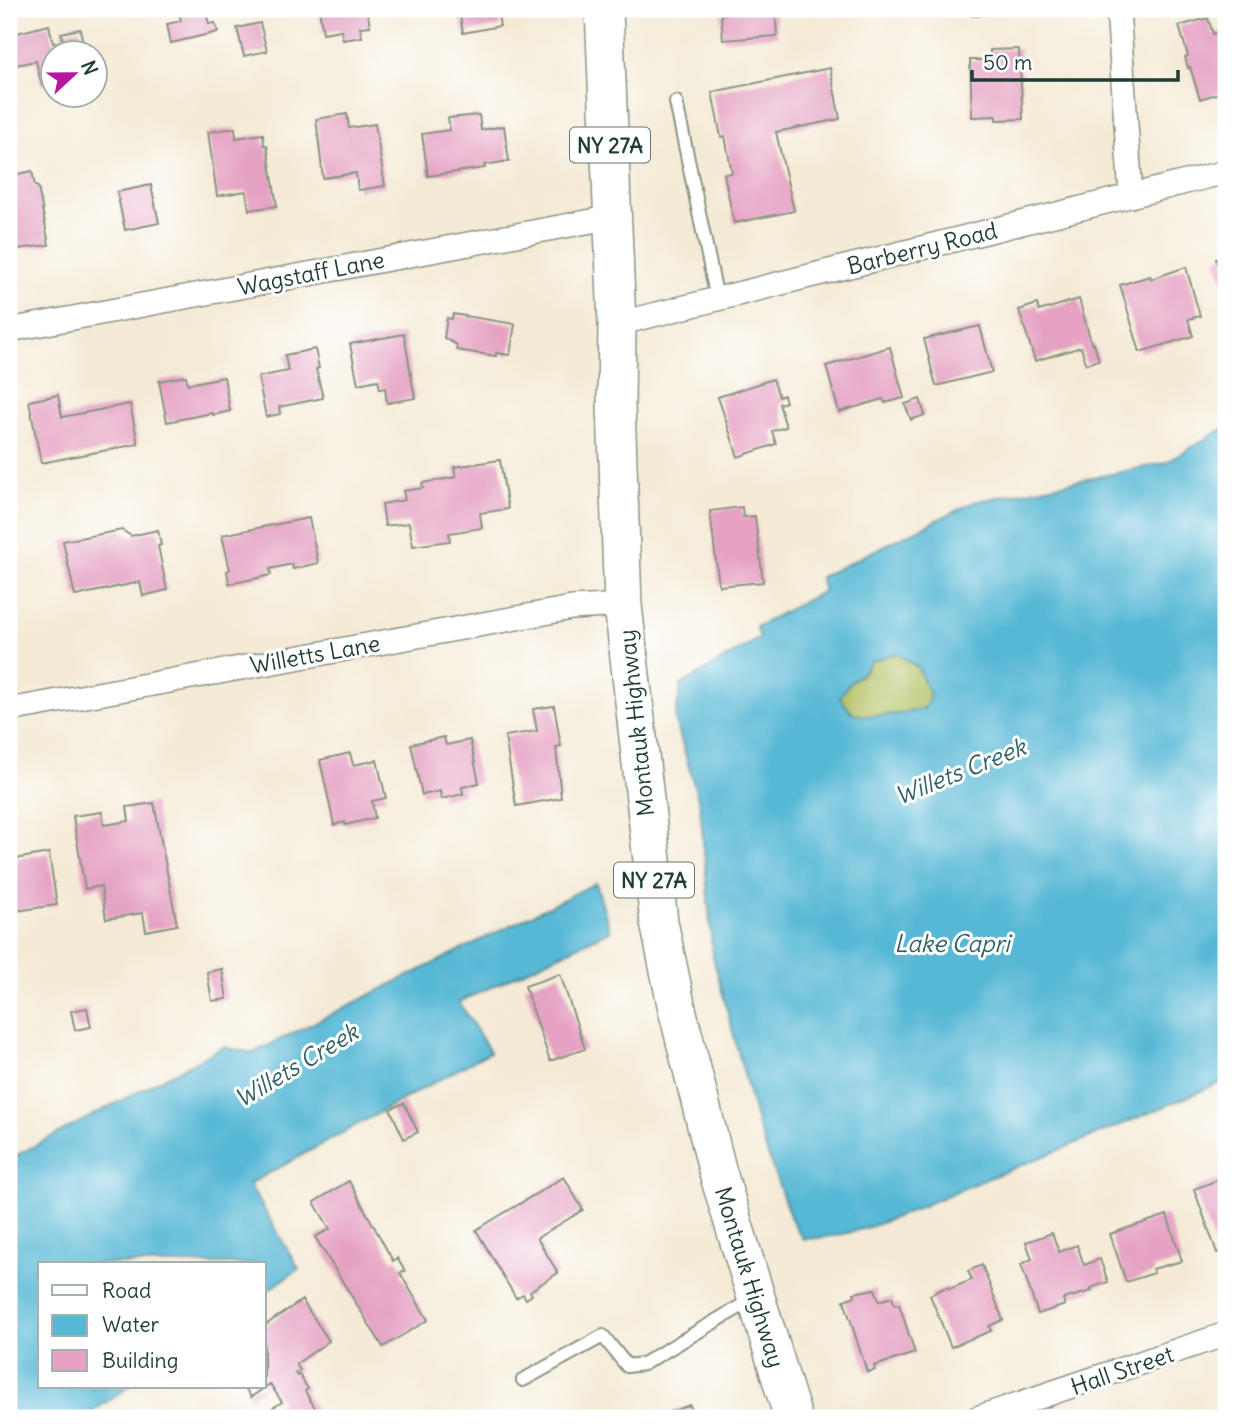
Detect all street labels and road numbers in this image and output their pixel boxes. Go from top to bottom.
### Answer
road number: NY 27A [570,128,650,162]
street label: Barberry Road [844,215,1000,281]
street label: Wagstaff Lane [235,245,387,301]
street label: Willetts Lane [248,628,382,680]
street label: Montauk Highway [612,628,660,818]
road number: NY 27A [614,862,694,898]
street label: Montauk Highway [709,1183,791,1371]
street label: Hall Street [1067,1339,1177,1401]

